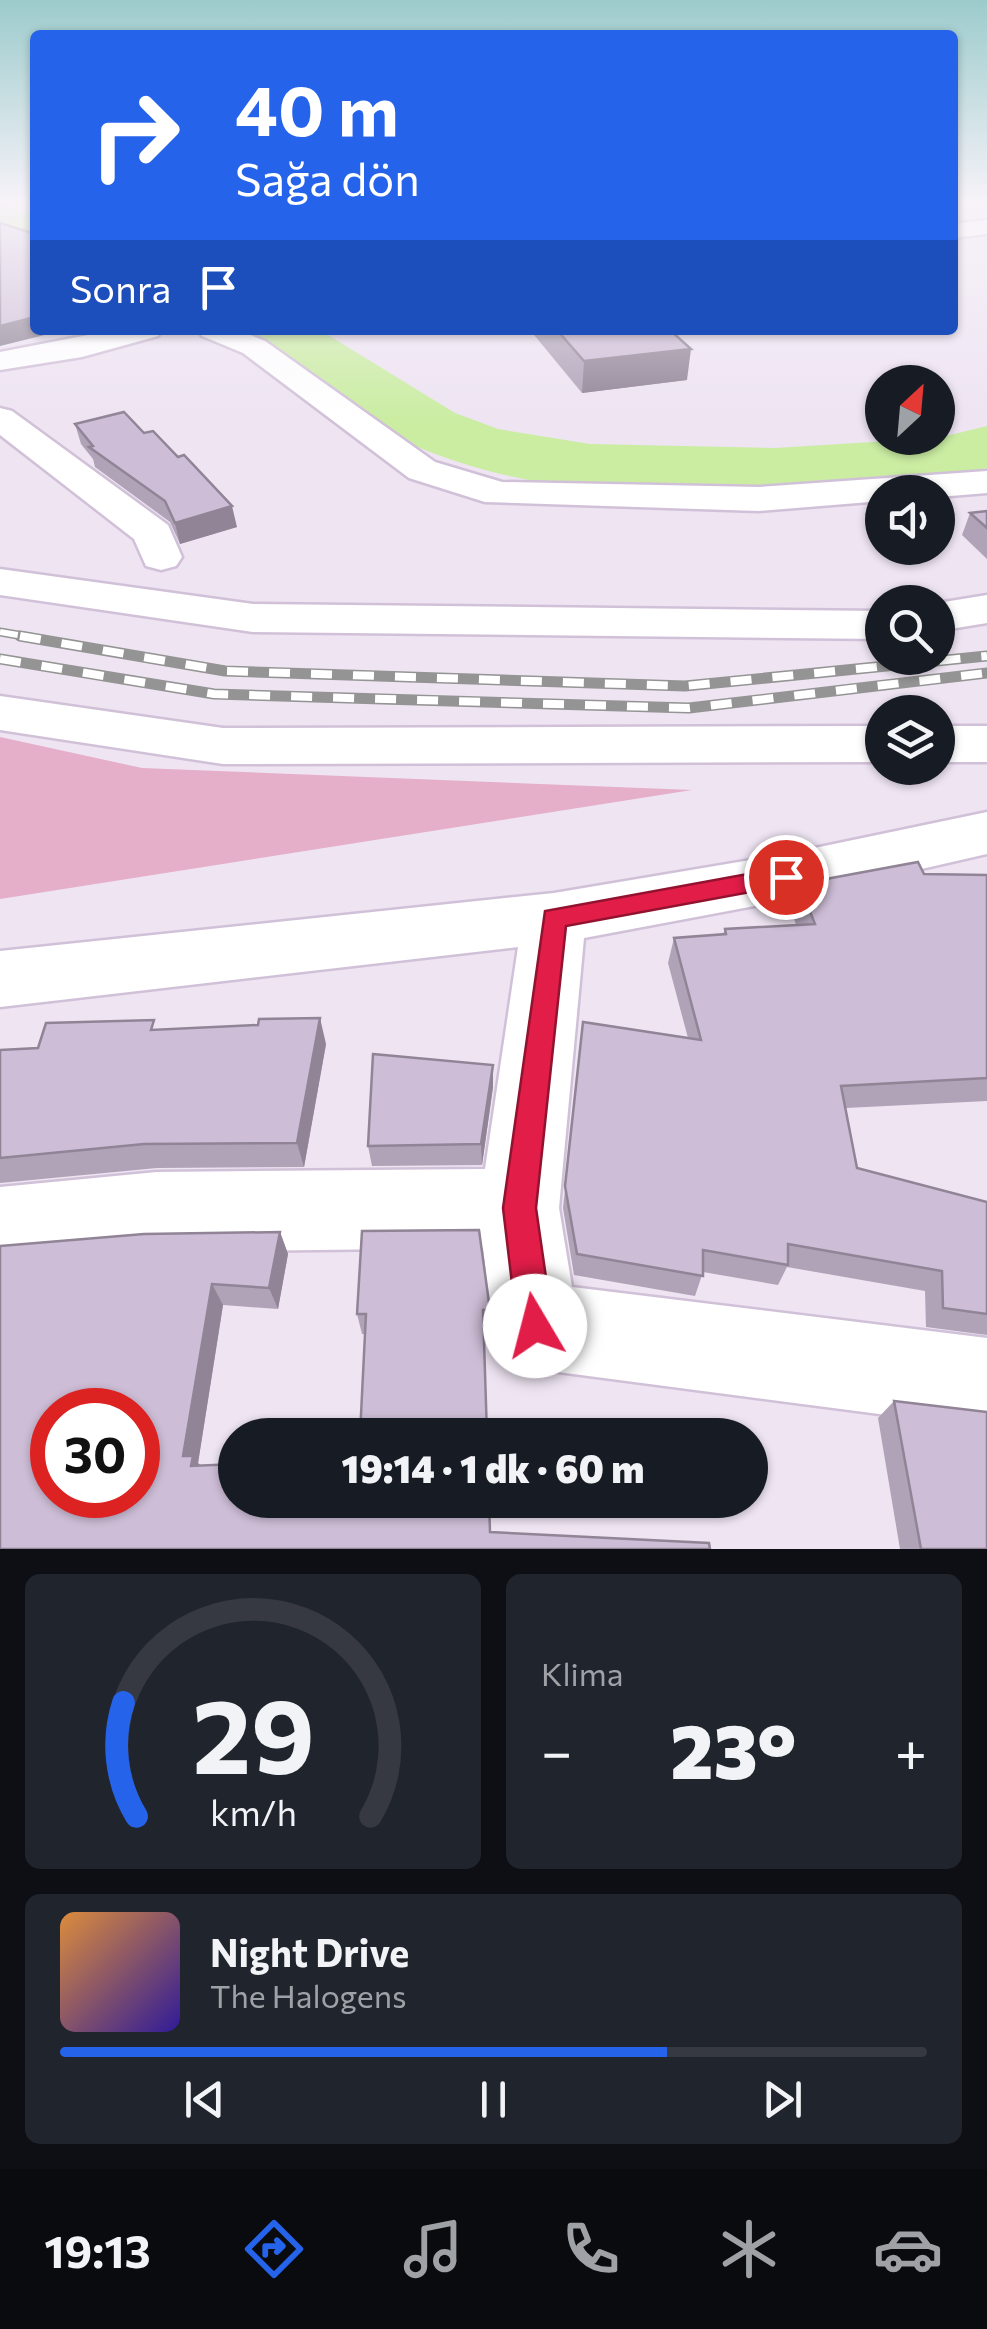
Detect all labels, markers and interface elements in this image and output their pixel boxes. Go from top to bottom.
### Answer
text: 40 m [235,65,399,150]
icon: right [70,70,200,200]
text: Sağa dön [235,150,420,205]
icon: arrive [191,260,246,315]
text: Sonra [70,264,171,311]
north arrow [865,365,955,455]
map controls [865,365,955,785]
button: sound [865,475,955,565]
button: search [865,585,955,675]
button: layers [865,695,955,785]
pin [744,835,829,920]
icon: arrive [759,850,814,905]
position arrow [483,1274,587,1378]
speed limit sign: 30 [30,1388,160,1518]
text: 19:14 · 1 dk · 60 m [341,1444,645,1491]
text: Klima [541,1653,623,1693]
text: 29 [192,1668,314,1795]
text: 23° [670,1703,797,1794]
text: − [541,1716,572,1783]
text: + [895,1716,927,1783]
text: km/h [210,1790,296,1833]
text: Night Drive [210,1928,409,1975]
text: The Halogens [210,1975,407,2015]
icon: previous [177,2072,232,2127]
icon: pause [466,2072,521,2127]
icon: next [755,2072,810,2127]
icon: directions [239,2214,309,2284]
icon: music [398,2214,468,2284]
icon: phone [556,2214,626,2284]
icon: climate [714,2214,784,2284]
icon: car [873,2214,943,2284]
text: 19:13 [44,2222,151,2277]

